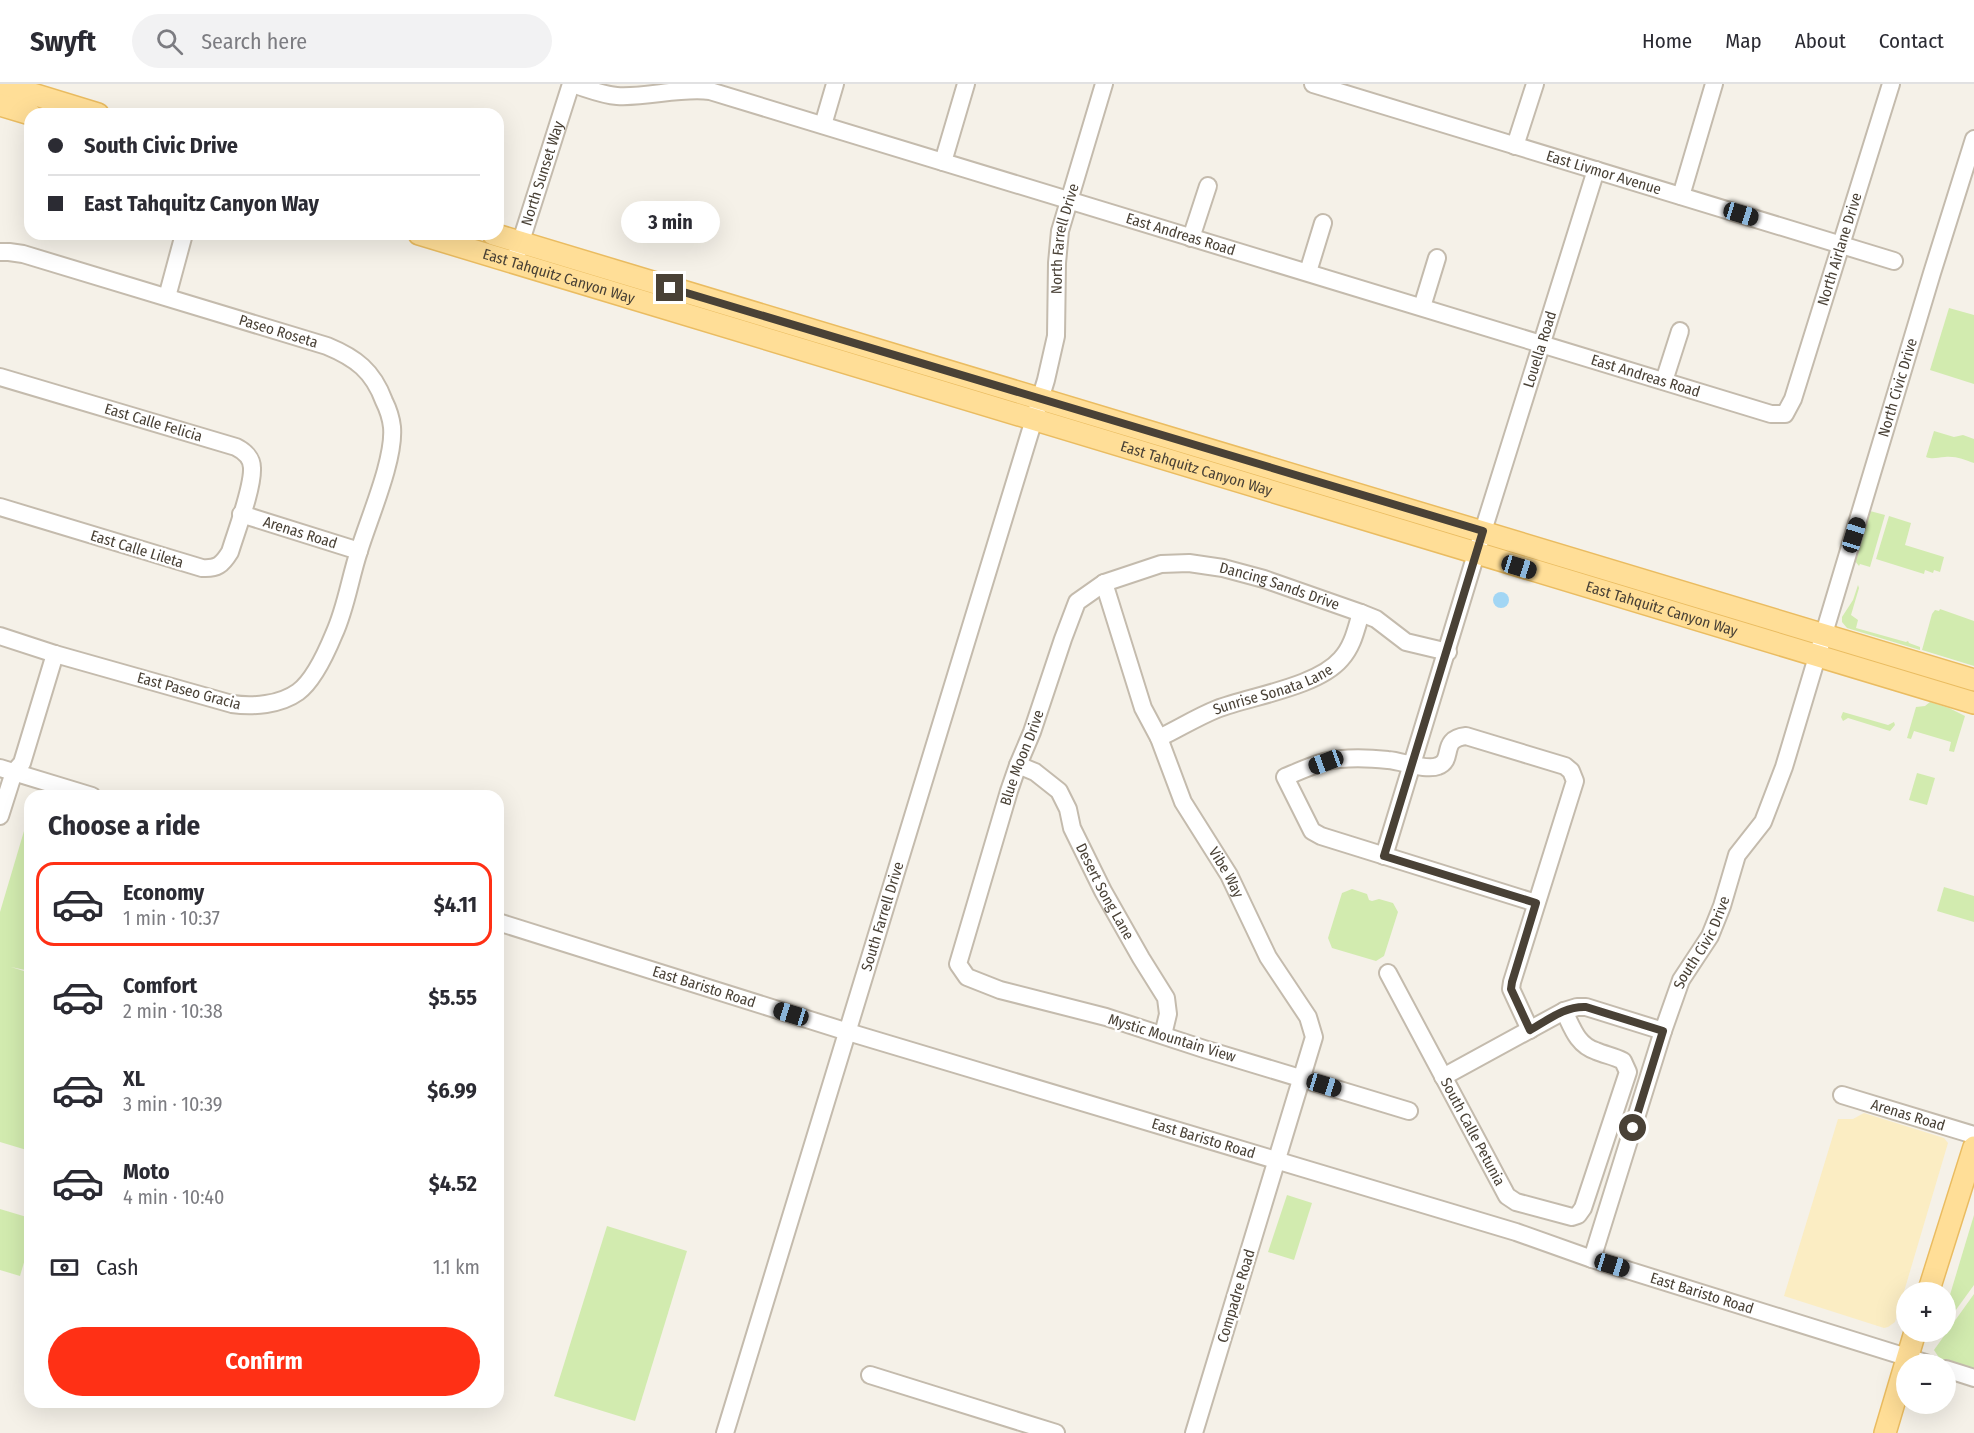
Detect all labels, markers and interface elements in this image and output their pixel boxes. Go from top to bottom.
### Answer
search box [132,14,552,68]
text: Swyft [30,25,96,58]
icon: search [153,25,186,58]
text: Search here [201,28,307,55]
text: Home [1642,28,1692,54]
text: Map [1725,28,1762,54]
text: About [1795,28,1846,54]
text: Contact [1879,28,1944,54]
street label: North Sunset Way [517,119,568,228]
text: South Civic Drive [84,132,238,159]
street label: East Livmor Avenue [1544,147,1664,199]
street label: North Farrell Drive [1048,181,1083,294]
text: East Tahquitz Canyon Way [84,190,319,217]
street label: North Airlane Drive [1814,190,1866,308]
car [1721,200,1761,228]
callout: 3 min [620,201,720,243]
street label: East Andreas Road [1124,209,1237,259]
text: 3 min [648,210,693,234]
street label: East Tahquitz Canyon Way [481,245,637,308]
route end [656,274,683,301]
street label: Louella Road [1519,309,1560,390]
street label: Paseo Roseta [237,311,320,352]
street label: North Civic Drive [1874,336,1921,439]
street label: East Andreas Road [1589,351,1702,401]
street label: East Calle Felicia [102,399,204,446]
street label: East Tahquitz Canyon Way [1118,437,1275,500]
street label: Arenas Road [261,513,339,553]
car [1840,515,1868,555]
street label: East Calle Lileta [88,526,186,572]
car [1499,553,1539,581]
street label: Dancing Sands Drive [1218,558,1342,614]
street label: East Tahquitz Canyon Way [1584,577,1740,640]
street label: Sunrise Sonata Lane [1211,661,1336,719]
street label: East Paseo Gracia [135,668,243,714]
street label: Blue Moon Drive [996,708,1048,808]
car [1306,747,1346,777]
text: Choose a ride [48,810,200,842]
street label: Desert Song Lane [1072,840,1138,943]
street label: Vibe Way [1205,844,1248,901]
street label: South Farrell Drive [857,860,908,973]
icon: car [51,877,105,931]
text: Economy [123,879,204,906]
text: $4.11 [434,891,477,918]
street label: South Civic Drive [1670,894,1733,991]
text: 1 min · 10:37 [123,906,220,930]
street label: East Baristo Road [650,962,758,1011]
icon: car [51,970,105,1024]
text: Comfort [123,972,197,999]
text: $5.55 [428,984,477,1011]
text: 2 min · 10:38 [123,999,223,1023]
car [771,1000,811,1028]
street label: Mystic Mountain View [1106,1010,1238,1066]
icon: car [51,1063,105,1117]
text: XL [123,1065,145,1092]
car [1304,1071,1344,1099]
street label: South Calle Petunia [1437,1075,1509,1189]
text: $6.99 [427,1077,477,1104]
text: 3 min · 10:39 [123,1092,222,1116]
street label: Arenas Road [1869,1095,1947,1135]
street label: East Baristo Road [1150,1114,1257,1162]
route start [1619,1114,1646,1141]
icon: car [51,1156,105,1210]
text: Moto [123,1158,170,1185]
text: $4.52 [429,1170,477,1197]
text: 4 min · 10:40 [123,1185,224,1209]
street label: Compadre Road [1213,1247,1259,1345]
icon: cash [48,1251,81,1284]
car [1592,1251,1632,1279]
text: Cash [96,1254,139,1281]
text: 1.1 km [433,1255,480,1279]
street label: East Baristo Road [1648,1269,1756,1318]
map controls [1896,1282,1956,1414]
button: + [1896,1282,1956,1342]
button: Confirm [48,1327,480,1396]
button: − [1896,1354,1956,1414]

